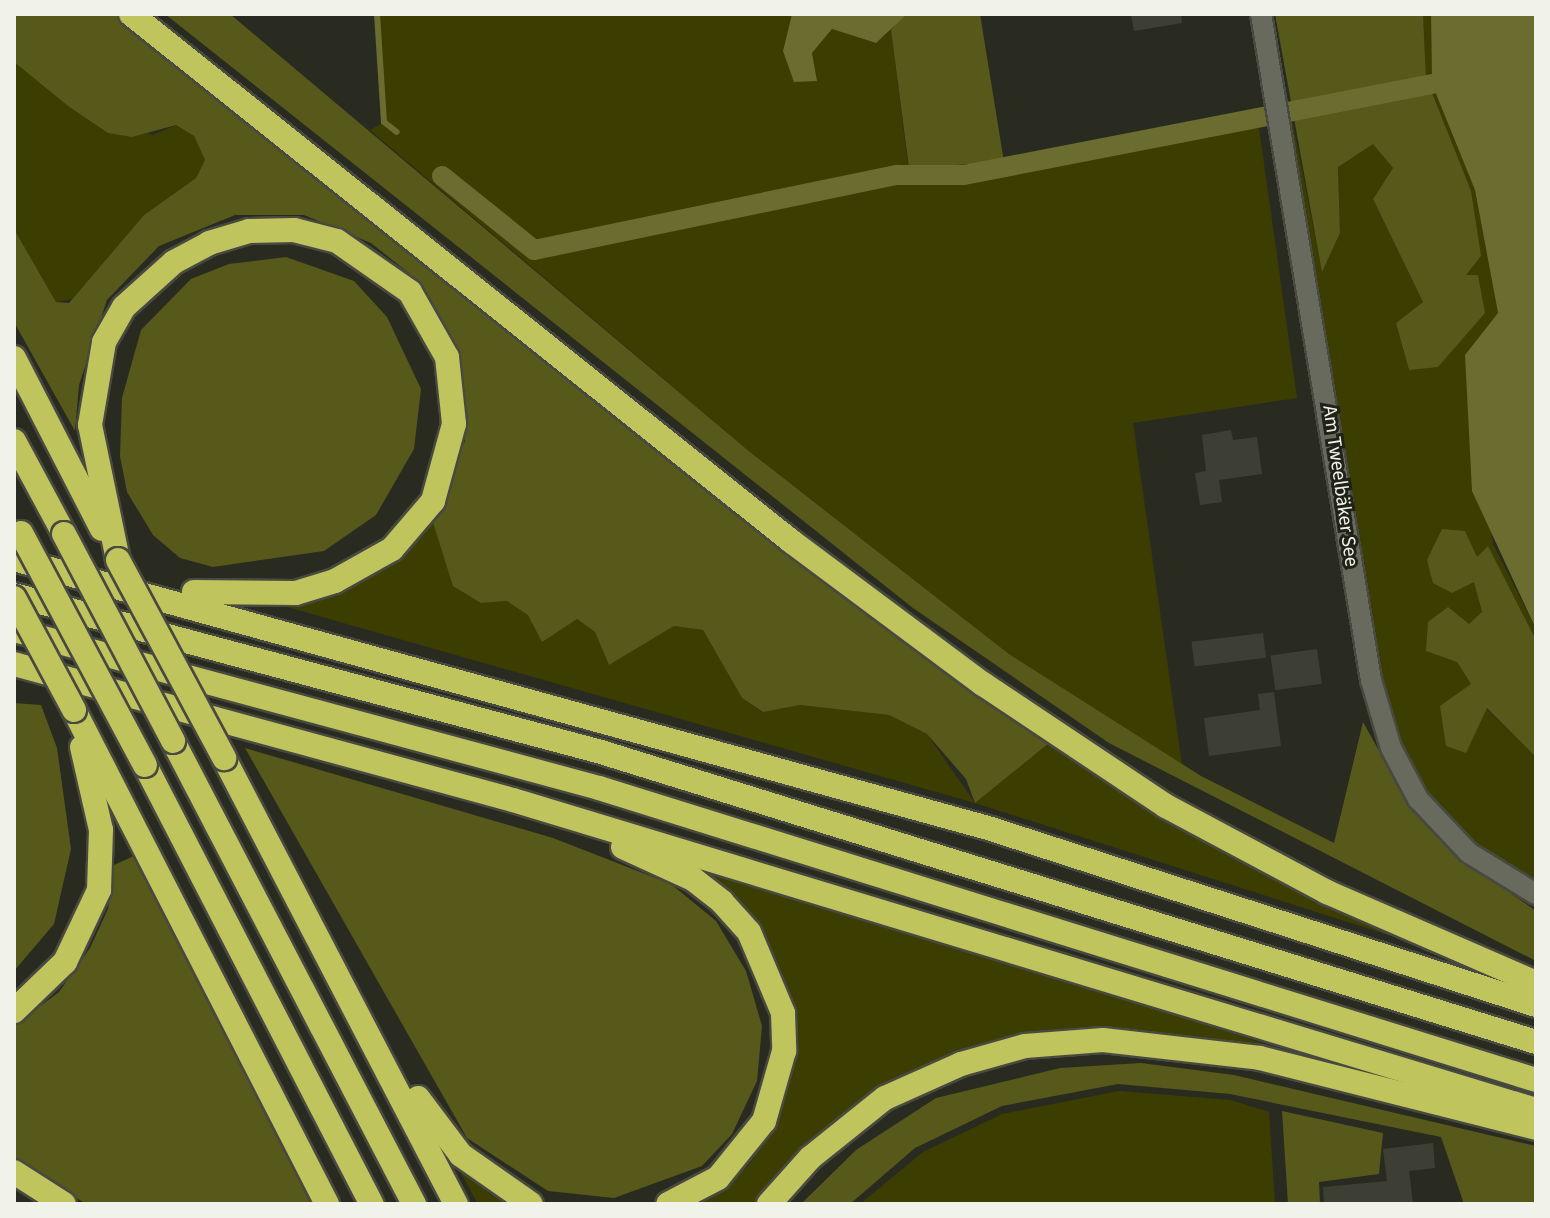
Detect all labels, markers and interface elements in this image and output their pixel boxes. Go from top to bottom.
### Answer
street label: Am Tweelbäker See [1317,404,1363,568]

